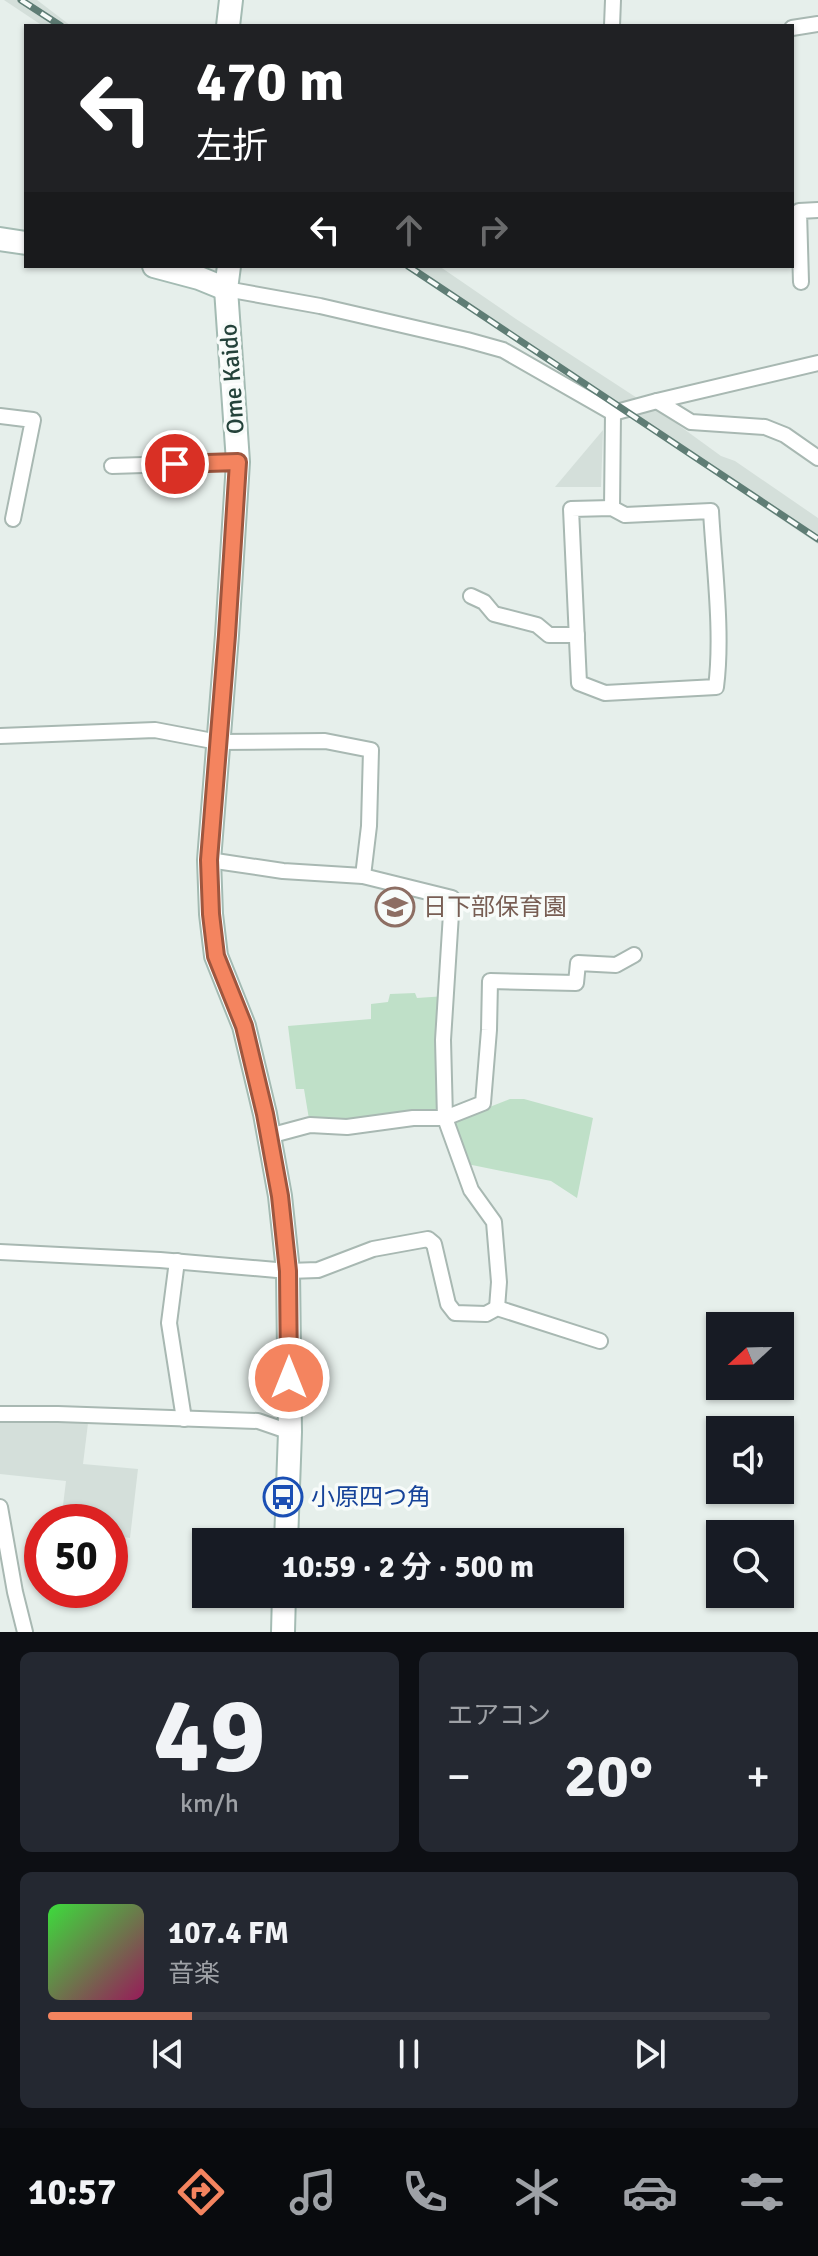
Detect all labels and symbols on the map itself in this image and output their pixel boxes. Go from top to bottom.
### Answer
street label: Ome Kaido [213,323,251,435]
pin [141,430,209,498]
school or university icon: 日下部保育園 [374,886,416,928]
place label: 日下部保育園 [423,892,567,922]
north arrow [706,1312,794,1400]
position arrow [247,1336,331,1420]
bus stop icon: 小原四つ角 [262,1476,304,1518]
place label: 小原四つ角 [311,1482,431,1512]
speed limit sign: 50 [24,1504,128,1608]

